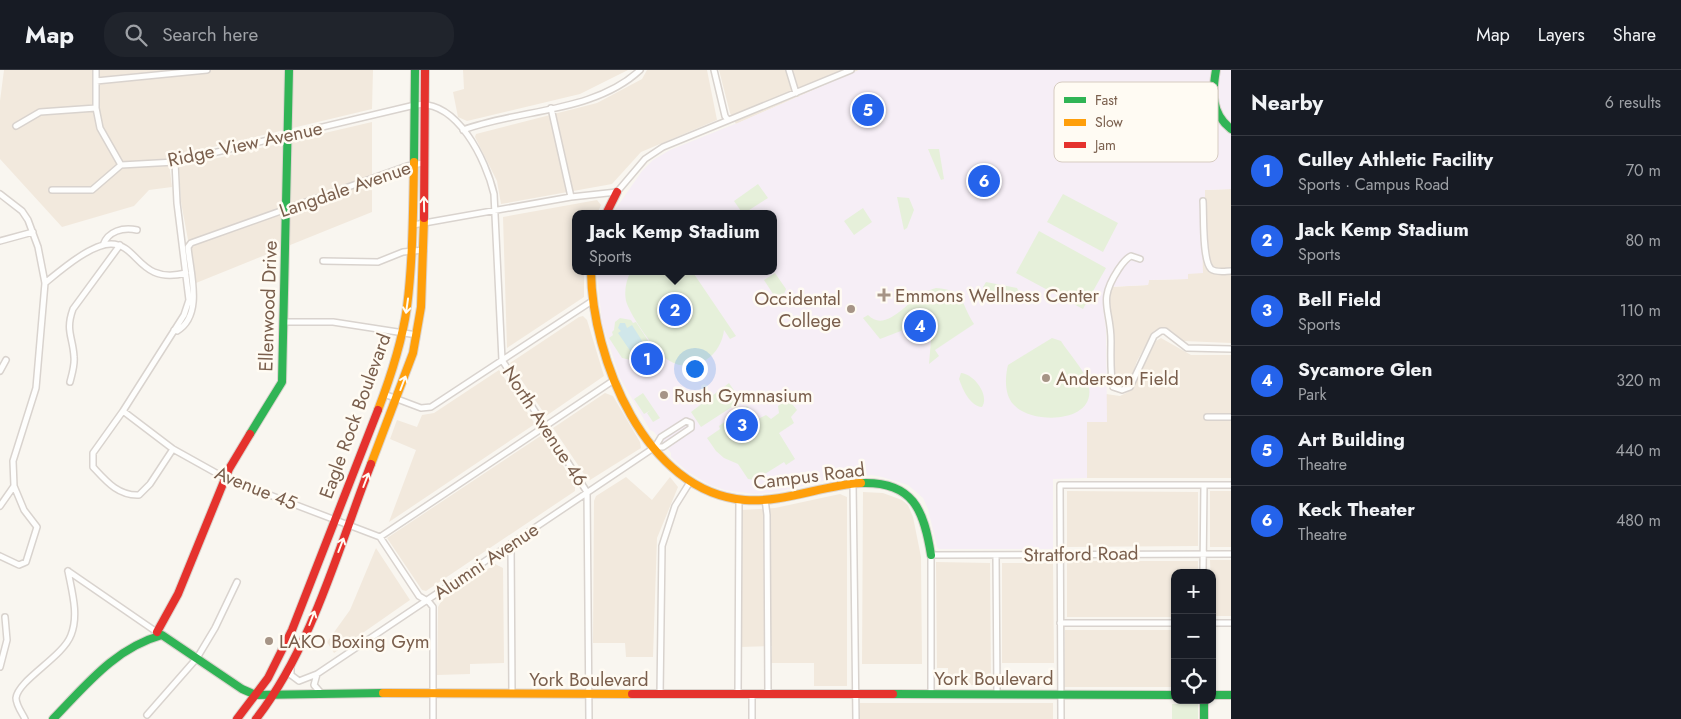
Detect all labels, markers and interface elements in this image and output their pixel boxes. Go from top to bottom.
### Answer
search box [104,12,454,57]
text: Map [25,17,74,52]
icon: search [122,21,150,49]
text: Search here [162,21,258,48]
text: Map [1476,22,1510,48]
text: Layers [1538,22,1585,48]
text: Share [1613,22,1656,48]
legend [1054,82,1218,162]
text: Nearby [1251,88,1323,118]
text: Fast [1095,90,1118,110]
pin: 5 [852,91,884,129]
text: 6 results [1605,91,1661,114]
text: Slow [1095,112,1123,132]
street label: Ridge View Avenue [165,114,325,174]
text: Jam [1093,135,1116,155]
text: Culley Athletic Facility [1298,146,1493,173]
street label: Langdale Avenue [276,154,415,224]
text: 1 [1263,159,1271,182]
text: 70 m [1626,159,1661,182]
pin: 6 [968,162,1000,200]
text: Sports · Campus Road [1298,173,1449,196]
one-way arrow [419,197,429,213]
popup [572,210,777,275]
text: Jack Kemp Stadium [1298,216,1469,243]
text: Jack Kemp Stadium [589,218,760,245]
text: 2 [1262,229,1272,252]
text: 80 m [1625,229,1661,252]
street label: Ellenwood Drive [252,240,284,372]
text: Sports [1298,243,1340,266]
text: Sports [589,245,632,268]
place label: Emmons Wellness Center [895,282,1100,309]
place label: Occidental College [754,285,841,334]
text: Bell Field [1298,286,1381,313]
marker: Emmons Wellness Center [877,288,891,302]
pin: 2 [659,291,691,329]
one-way arrow [402,297,412,313]
text: 3 [1262,299,1272,322]
text: 110 m [1620,299,1661,322]
marker: Occidental College [845,303,857,315]
pin: 4 [904,307,936,345]
text: Sports [1298,313,1340,336]
street label: Eagle Rock Boulevard [313,330,397,502]
pin: 1 [631,340,663,378]
your location [682,356,708,382]
text: Sycamore Glen [1298,356,1432,383]
street label: North Avenue 46 [496,360,594,492]
place label: Anderson Field [1056,365,1179,392]
text: 4 [1261,369,1273,392]
text: 320 m [1616,369,1661,392]
marker: Anderson Field [1040,372,1052,384]
one-way arrow [399,376,408,391]
place label: Rush Gymnasium [674,382,813,409]
text: Park [1298,383,1327,406]
marker: Rush Gymnasium [658,389,670,401]
pin: 3 [726,406,758,444]
text: Art Building [1298,426,1405,453]
text: 5 [1262,439,1272,462]
text: 440 m [1615,439,1661,462]
text: Theatre [1298,453,1347,476]
street label: Campus Road [752,456,866,496]
street label: Avenue 45 [211,459,301,517]
one-way arrow [362,472,371,488]
text: Keck Theater [1298,496,1415,523]
text: 6 [1262,509,1272,532]
text: 480 m [1616,509,1661,532]
street label: Alumni Avenue [428,516,544,606]
text: Theatre [1298,523,1347,546]
one-way arrow [337,538,346,553]
street label: Stratford Road [1023,539,1139,569]
map controls [1171,569,1216,704]
button: + [1171,569,1216,614]
one-way arrow [308,611,317,626]
button: − [1171,614,1216,659]
place label: LAKO Boxing Gym [279,628,429,655]
marker: LAKO Boxing Gym [263,635,275,647]
button: locate [1171,659,1216,704]
street label: York Boulevard [934,665,1054,692]
street label: York Boulevard [529,666,649,693]

